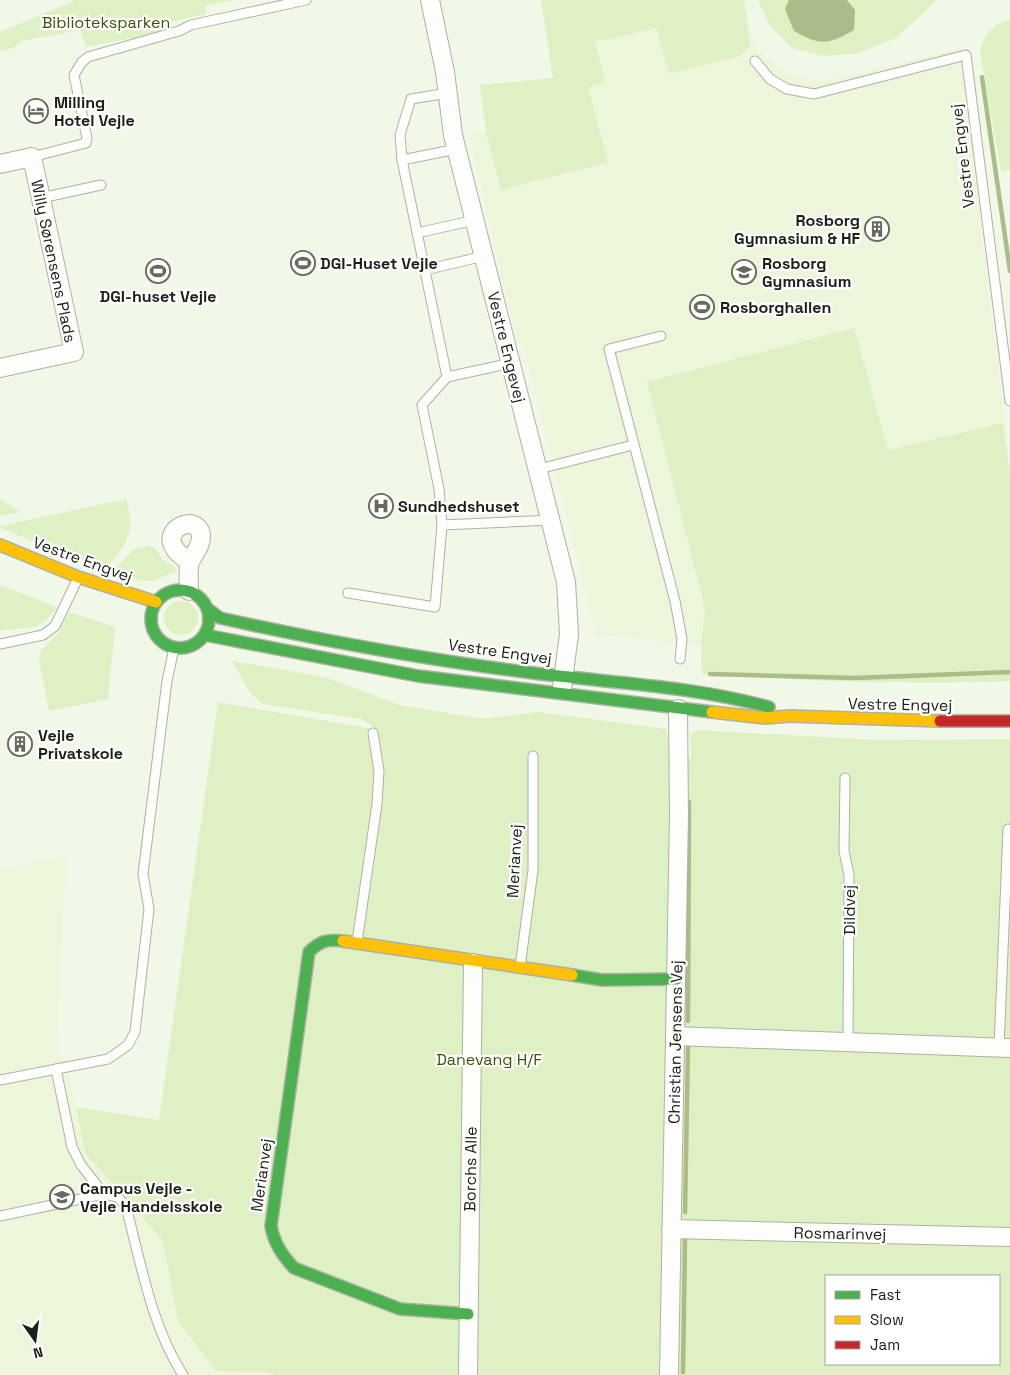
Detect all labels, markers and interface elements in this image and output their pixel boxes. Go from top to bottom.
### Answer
park label: Biblioteksparken [42,12,170,33]
place label: Milling Hotel Vejle [54,92,135,131]
hotel icon: Milling Hotel Vejle [23,98,49,124]
street label: Vestre Engvej [946,103,979,209]
street label: Willy Sørensens Plads [26,178,81,344]
place label: Rosborg Gymnasium & HF [734,210,860,249]
building icon: Rosborg Gymnasium & HF [864,216,890,242]
sports icon: DGI-Huset Vejle [290,250,316,276]
place label: DGI-Huset Vejle [320,253,438,274]
place label: Rosborg Gymnasium [762,253,851,292]
sports icon: DGI-huset Vejle [145,258,171,284]
school or university icon: Rosborg Gymnasium [731,259,757,285]
place label: DGI-huset Vejle [100,286,216,307]
street label: Vestre Engevej [483,289,530,405]
sports icon: Rosborghallen [689,294,715,320]
place label: Rosborghallen [720,297,831,318]
hospital icon: Sundhedshuset [368,493,394,519]
place label: Sundhedshuset [398,496,520,517]
street label: Vestre Engvej [30,532,136,587]
street label: Vestre Engvej [447,634,553,669]
street label: Vestre Engvej [848,693,952,716]
place label: Vejle Privatskole [38,725,123,764]
building icon: Vejle Privatskole [7,731,33,757]
street label: Merianvej [502,824,527,898]
street label: Dildvej [839,885,860,935]
street label: Christian Jensens Vej [664,960,687,1124]
park label: Danevang H/F [436,1049,542,1070]
street label: Borchs Alle [459,1126,482,1212]
street label: Merianvej [246,1137,277,1213]
place label: Campus Vejle - Vejle Handelsskole [80,1178,222,1217]
school or university icon: Campus Vejle - Vejle Handelsskole [49,1184,75,1210]
street label: Rosmarinvej [794,1222,886,1245]
legend [825,1275,1000,1365]
text: Fast [870,1285,901,1304]
text: Slow [870,1310,904,1329]
north arrow [10,1315,60,1365]
text: Jam [870,1335,900,1354]
text: N [31,1343,45,1362]

